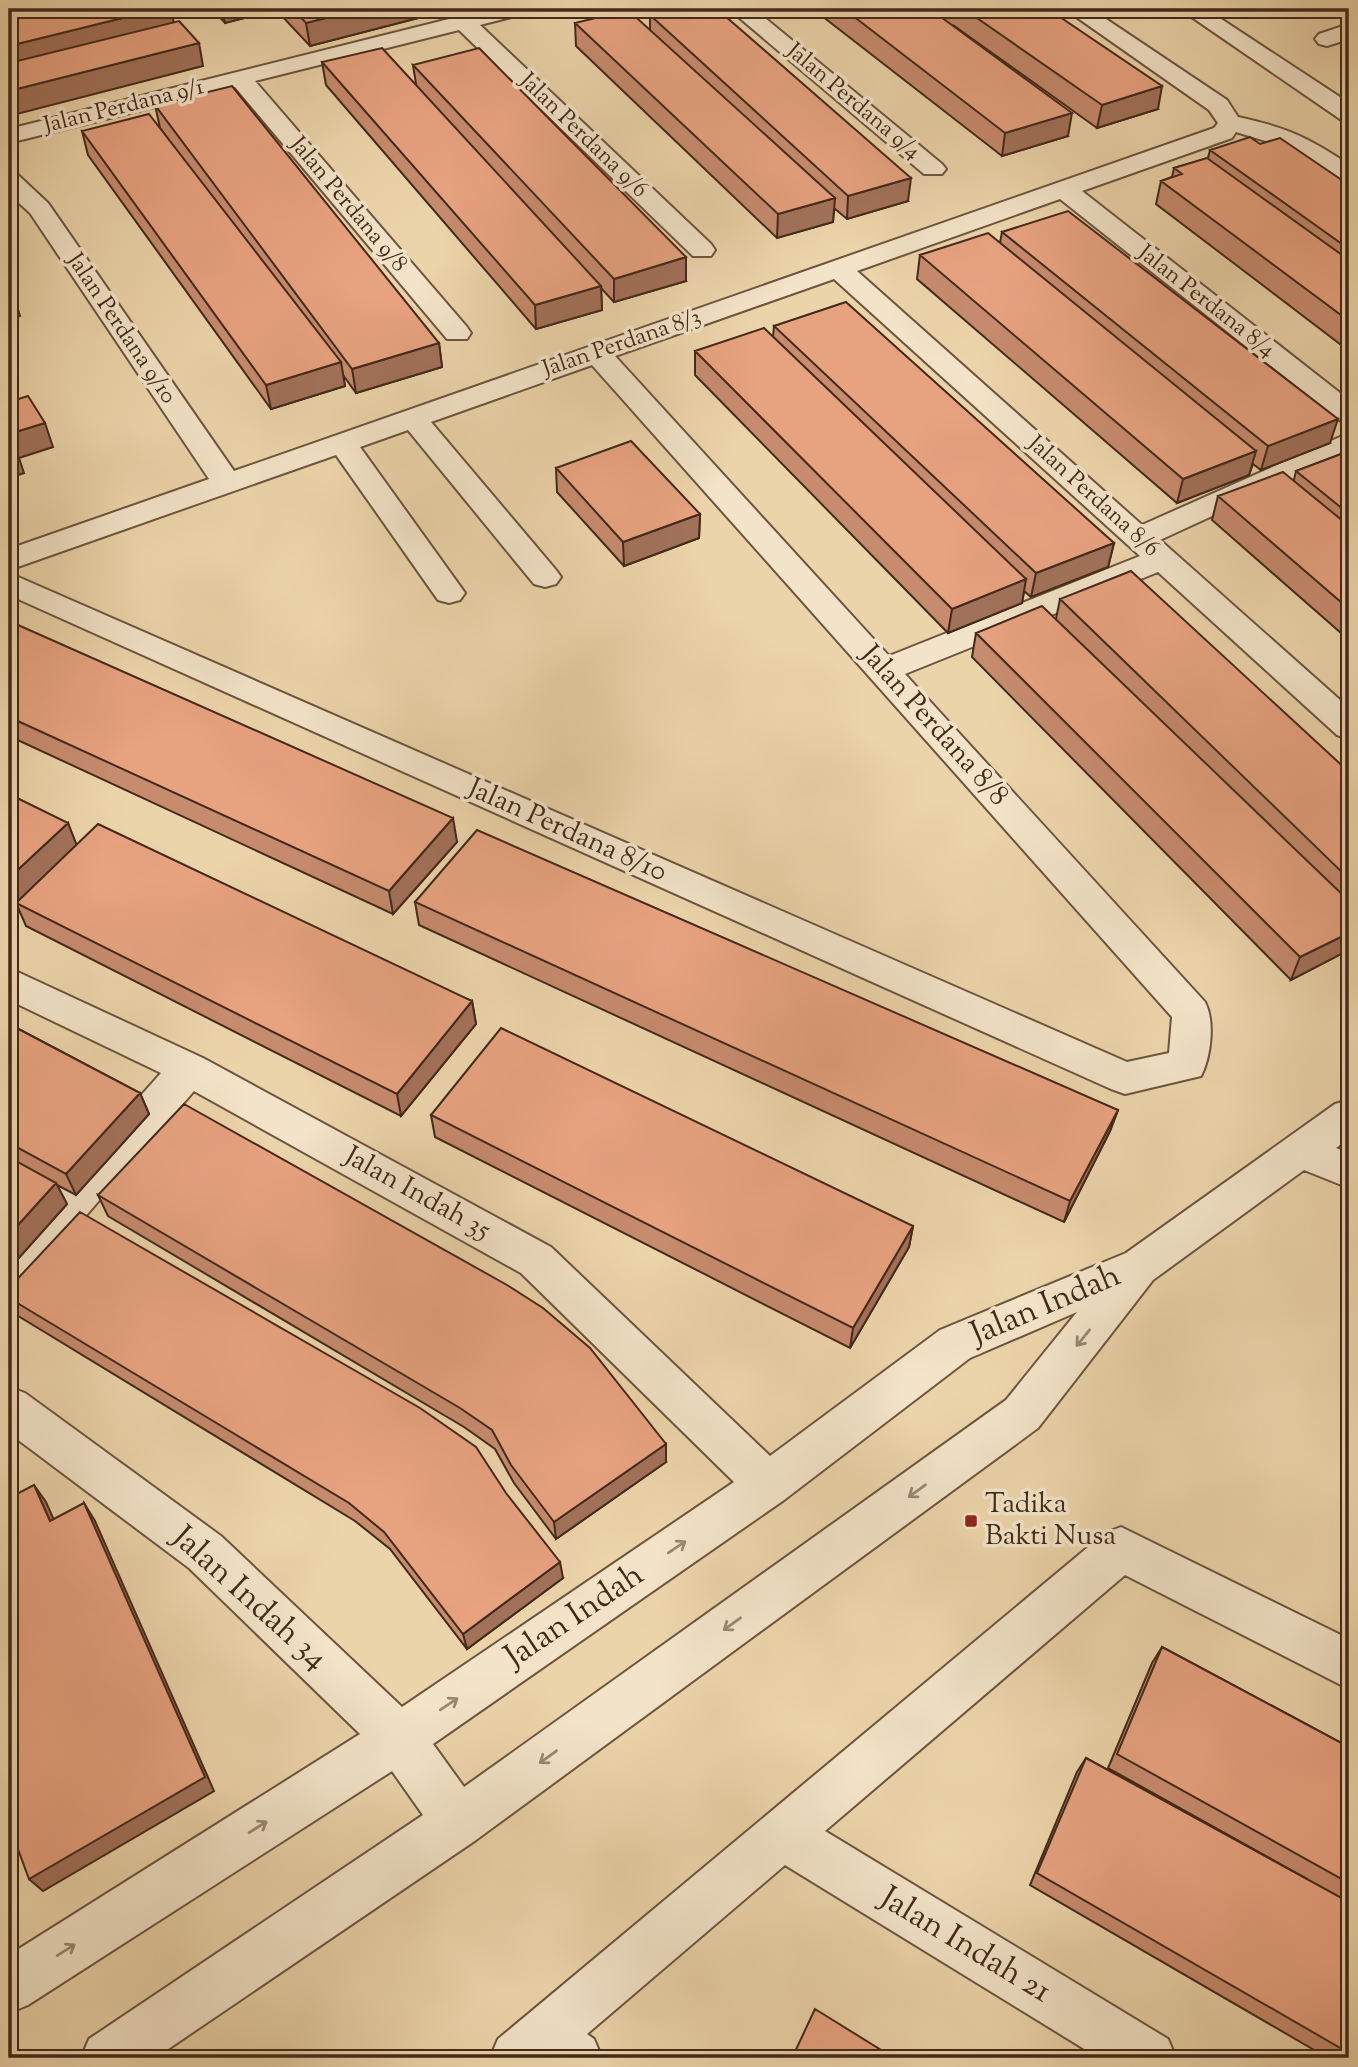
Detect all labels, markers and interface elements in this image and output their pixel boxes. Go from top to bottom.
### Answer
street label: Jalan Perdana 9/4 [777,35,927,168]
street label: Jalan Perdana 9/6 [510,65,655,206]
street label: Jalan Perdana 9/1 [39,71,208,143]
street label: Jalan Perdana 9/8 [280,129,415,280]
street label: Jalan Perdana 8/4 [1129,236,1282,366]
street label: Jalan Perdana 9/10 [57,245,184,411]
street label: Jalan Perdana 8/3 [537,301,706,387]
street label: Jalan Perdana 8/6 [1018,427,1166,565]
street label: Jalan Perdana 8/8 [849,635,1017,815]
street label: Jalan Perdana 8/10 [459,768,673,893]
street label: Jalan Indah 35 [335,1136,498,1251]
street label: Jalan Indah [962,1253,1129,1360]
one-way arrow [1075,1329,1090,1347]
one-way arrow [908,1483,927,1498]
place label: Tadika Bakti Nusa [985,1485,1116,1557]
marker: Tadika Bakti Nusa [963,1513,979,1529]
street label: Jalan Indah 34 [159,1514,338,1682]
one-way arrow [667,1540,686,1554]
street label: Jalan Indah [494,1553,654,1682]
one-way arrow [723,1617,742,1631]
one-way arrow [439,1696,458,1711]
one-way arrow [539,1750,558,1765]
one-way arrow [248,1820,268,1834]
street label: Jalan Indah 21 [868,1875,1060,2016]
one-way arrow [56,1942,76,1956]

